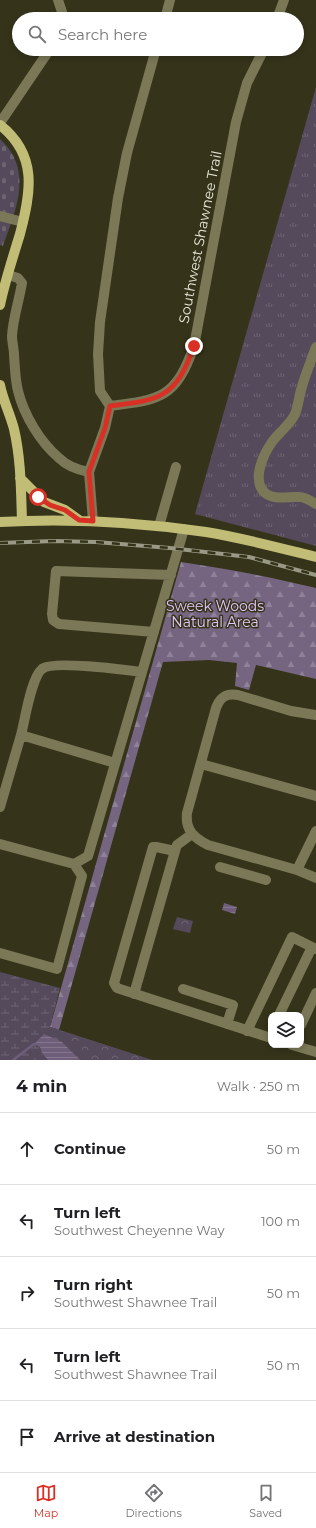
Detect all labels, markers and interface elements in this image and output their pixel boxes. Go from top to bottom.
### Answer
search box [12,12,304,56]
icon: search [26,23,48,45]
text: Search here [58,25,147,44]
street label: Southwest Shawnee Trail [174,149,226,325]
route end [185,337,203,355]
route start [29,488,47,506]
park label: Sweek Woods Natural Area [166,597,264,631]
map controls [268,1012,304,1048]
button: layers [268,1012,304,1048]
text: 4 min [16,1076,67,1096]
text: Walk · 250 m [217,1078,300,1094]
icon: ahead [16,1138,38,1160]
text: Continue [54,1139,126,1158]
text: 50 m [267,1141,300,1157]
text: Turn left [54,1203,121,1222]
icon: left [16,1210,38,1232]
text: 100 m [261,1213,300,1229]
text: Southwest Cheyenne Way [54,1222,224,1238]
text: Turn right [54,1275,133,1294]
icon: right [16,1282,38,1304]
text: 50 m [267,1285,300,1301]
text: Southwest Shawnee Trail [54,1294,217,1310]
text: Turn left [54,1347,121,1366]
icon: left [16,1354,38,1376]
text: 50 m [267,1357,300,1373]
text: Southwest Shawnee Trail [54,1366,217,1382]
icon: arrive [16,1426,38,1448]
text: Arrive at destination [54,1427,215,1446]
tab: Map [34,1482,58,1520]
tab: Directions [126,1482,182,1520]
tab: Saved [249,1482,282,1520]

